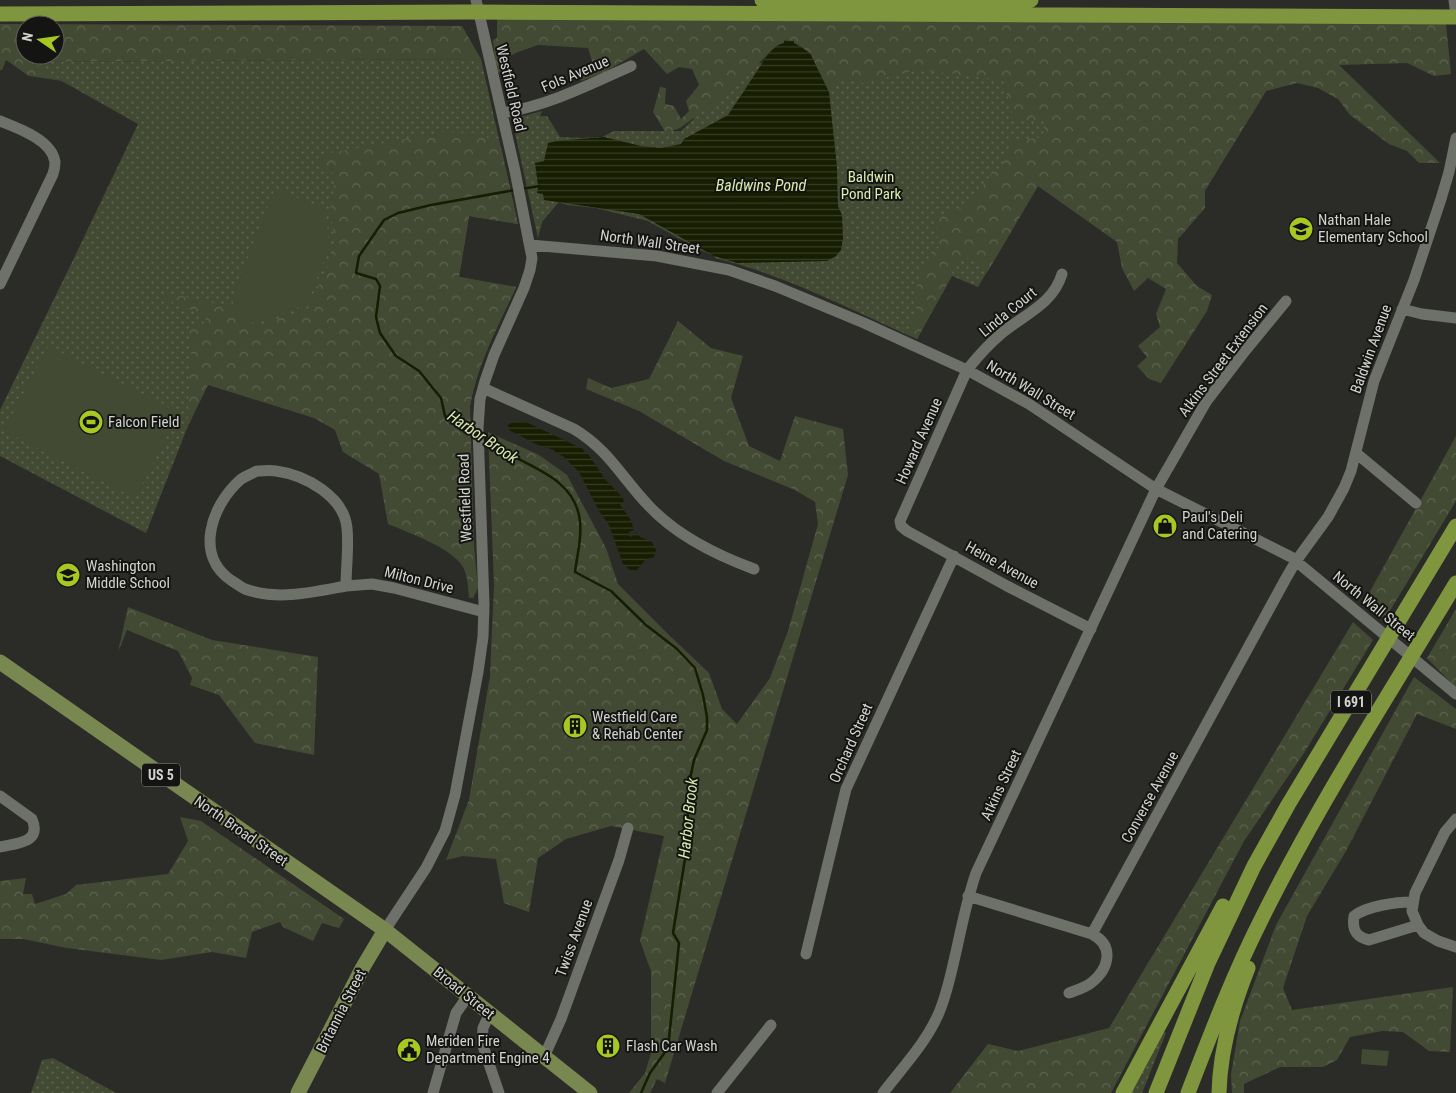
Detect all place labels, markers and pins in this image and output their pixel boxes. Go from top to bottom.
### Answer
place label: Nathan Hale Elementary School [1318,211,1428,246]
school or university icon: Nathan Hale Elementary School [1288,216,1314,242]
sports icon: Falcon Field [78,409,104,435]
place label: Falcon Field [108,413,179,431]
place label: Paul's Deli and Catering [1182,508,1257,543]
shop icon: Paul's Deli and Catering [1152,513,1178,539]
place label: Washington Middle School [86,557,170,592]
school or university icon: Washington Middle School [55,562,81,588]
place label: Westfield Care & Rehab Center [592,708,683,743]
building icon: Westfield Care & Rehab Center [562,713,588,739]
place label: Meriden Fire Department Engine 4 [426,1032,550,1067]
building icon: Flash Car Wash [595,1033,621,1059]
public building icon: Meriden Fire Department Engine 4 [396,1037,422,1063]
place label: Flash Car Wash [626,1037,718,1055]

